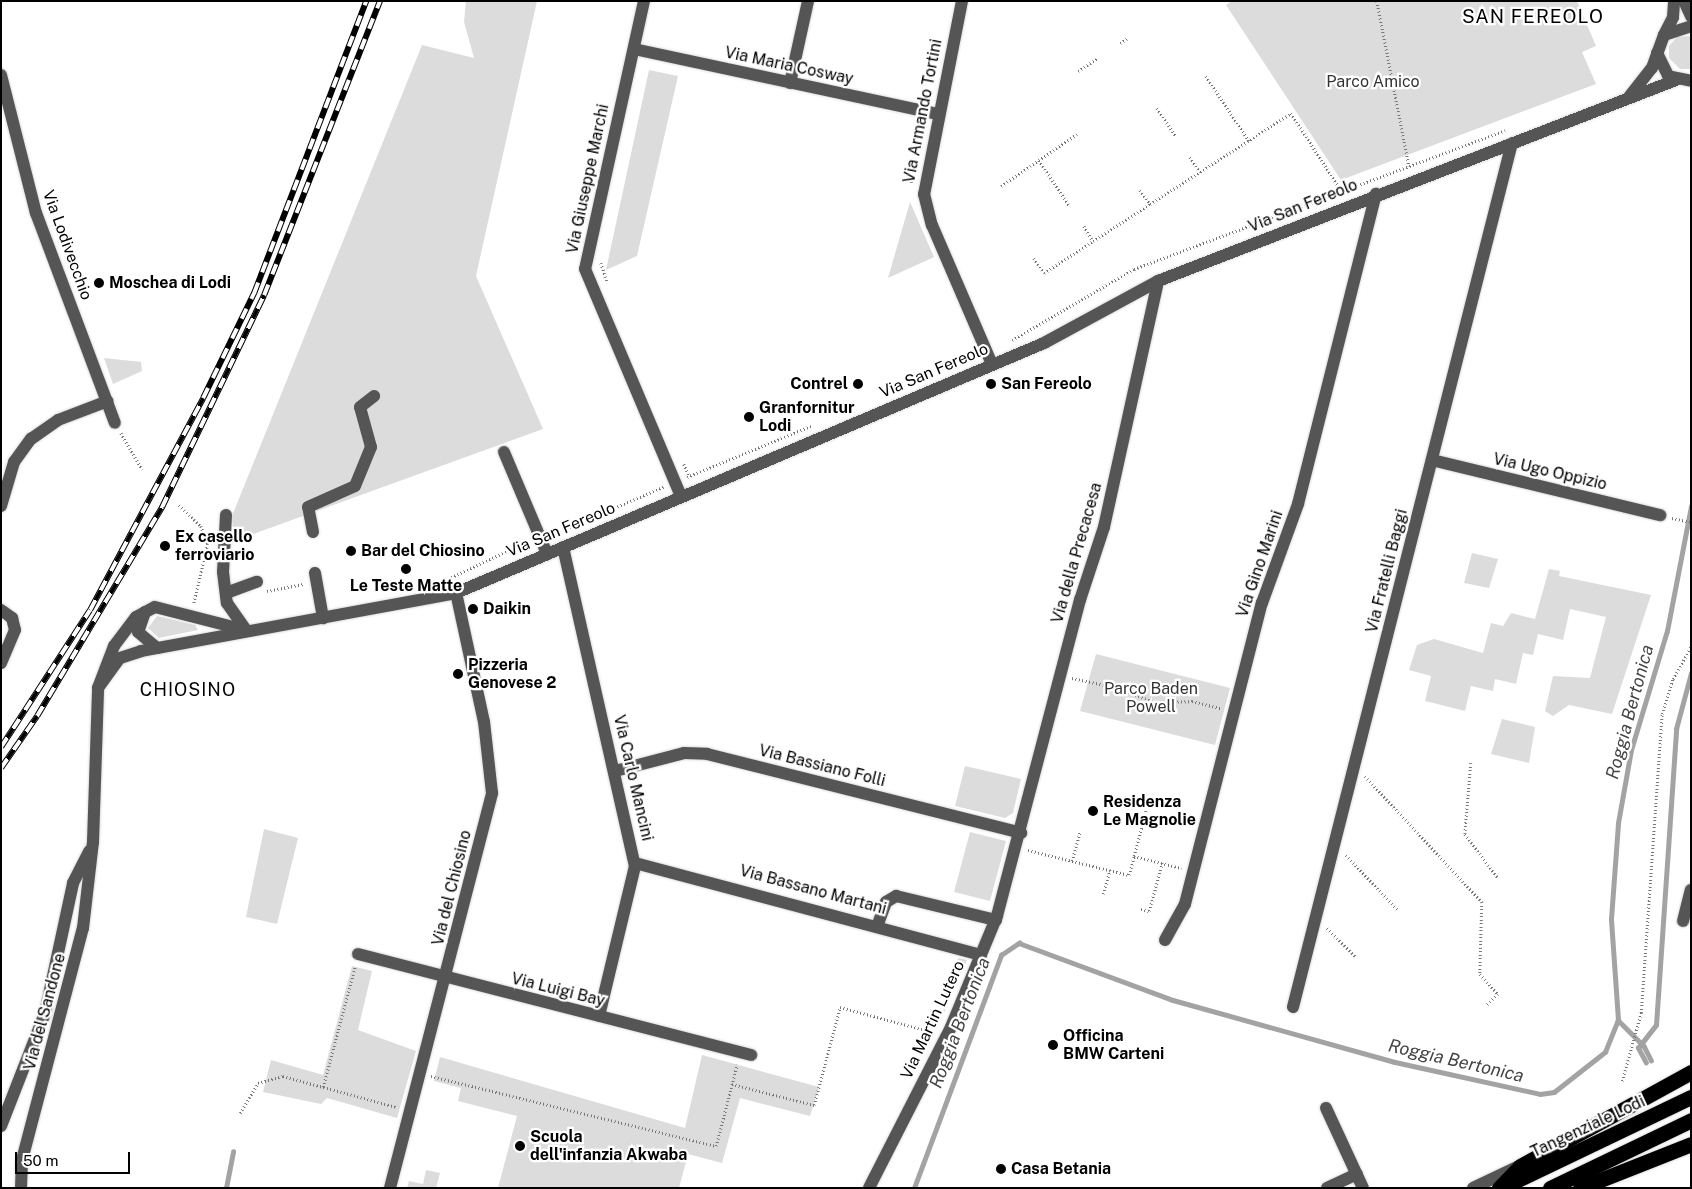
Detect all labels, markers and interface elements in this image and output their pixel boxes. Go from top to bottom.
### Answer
district label: SAN FEREOLO [1461,6,1605,28]
street label: Via Armando Tortini [900,37,946,185]
street label: Via Maria Cosway [723,43,855,89]
park label: Parco Amico [1326,72,1420,92]
street label: Via Giuseppe Marchi [563,102,613,256]
street label: Via San Fereolo [1246,175,1360,237]
street label: Via Lodivecchio [38,187,96,303]
place label: Moschea di Lodi [109,273,231,293]
marker: Moschea di Lodi [93,277,105,289]
street label: Via San Fereolo [877,339,991,403]
place label: Contrel [790,374,848,394]
place label: San Fereolo [1001,374,1092,394]
marker: Contrel [852,378,864,390]
marker: San Fereolo [985,378,997,390]
place label: Granfornitur Lodi [759,398,855,436]
marker: Granfornitur Lodi [743,411,755,423]
street label: Via Ugo Oppizio [1491,450,1609,494]
street label: Via della Precacesa [1048,480,1106,626]
street label: Via San Fereolo [504,498,618,562]
street label: Via Fratelli Baggi [1362,507,1412,635]
street label: Via Gino Marini [1233,508,1287,620]
place label: Ex casello ferroviario [175,527,254,565]
marker: Ex casello ferroviario [159,540,171,552]
place label: Bar del Chiosino [361,541,485,561]
marker: Bar del Chiosino [345,545,357,557]
marker: Le Teste Matte [400,563,412,575]
place label: Le Teste Matte [350,576,462,596]
place label: Daikin [483,599,531,619]
marker: Daikin [467,603,479,615]
water label: Roggia Bertonica [1602,642,1658,782]
place label: Pizzeria Genovese 2 [468,655,557,693]
marker: Pizzeria Genovese 2 [452,668,464,680]
district label: CHIOSINO [139,679,237,701]
park label: Parco Baden Powell [1104,679,1198,717]
street label: Via Carlo Mancini [609,713,657,843]
street label: Via Bassiano Folli [757,741,887,791]
place label: Residenza Le Magnolie [1103,792,1196,830]
marker: Residenza Le Magnolie [1087,805,1099,817]
street label: Via del Chiosino [428,828,476,948]
street label: Via Bassano Martani [737,861,889,919]
street label: Via del Sandone [20,951,70,1073]
water label: Roggia Bertonica [925,955,995,1091]
street label: Via Martin Lutero [897,958,969,1082]
street label: Via Luigi Bay [509,969,607,1011]
place label: Officina BMW Carteni [1063,1026,1164,1064]
water label: Roggia Bertonica [1386,1035,1526,1087]
marker: Officina BMW Carteni [1047,1039,1059,1051]
street label: Tangenziale Lodi [1528,1092,1648,1162]
place label: Scuola dell'infanzia Akwaba [530,1127,687,1165]
marker: Scuola dell'infanzia Akwaba [514,1140,526,1152]
scale bar [18,1142,132,1174]
text: 50 m [23,1152,58,1169]
place label: Casa Betania [1011,1159,1111,1179]
marker: Casa Betania [995,1163,1007,1175]

